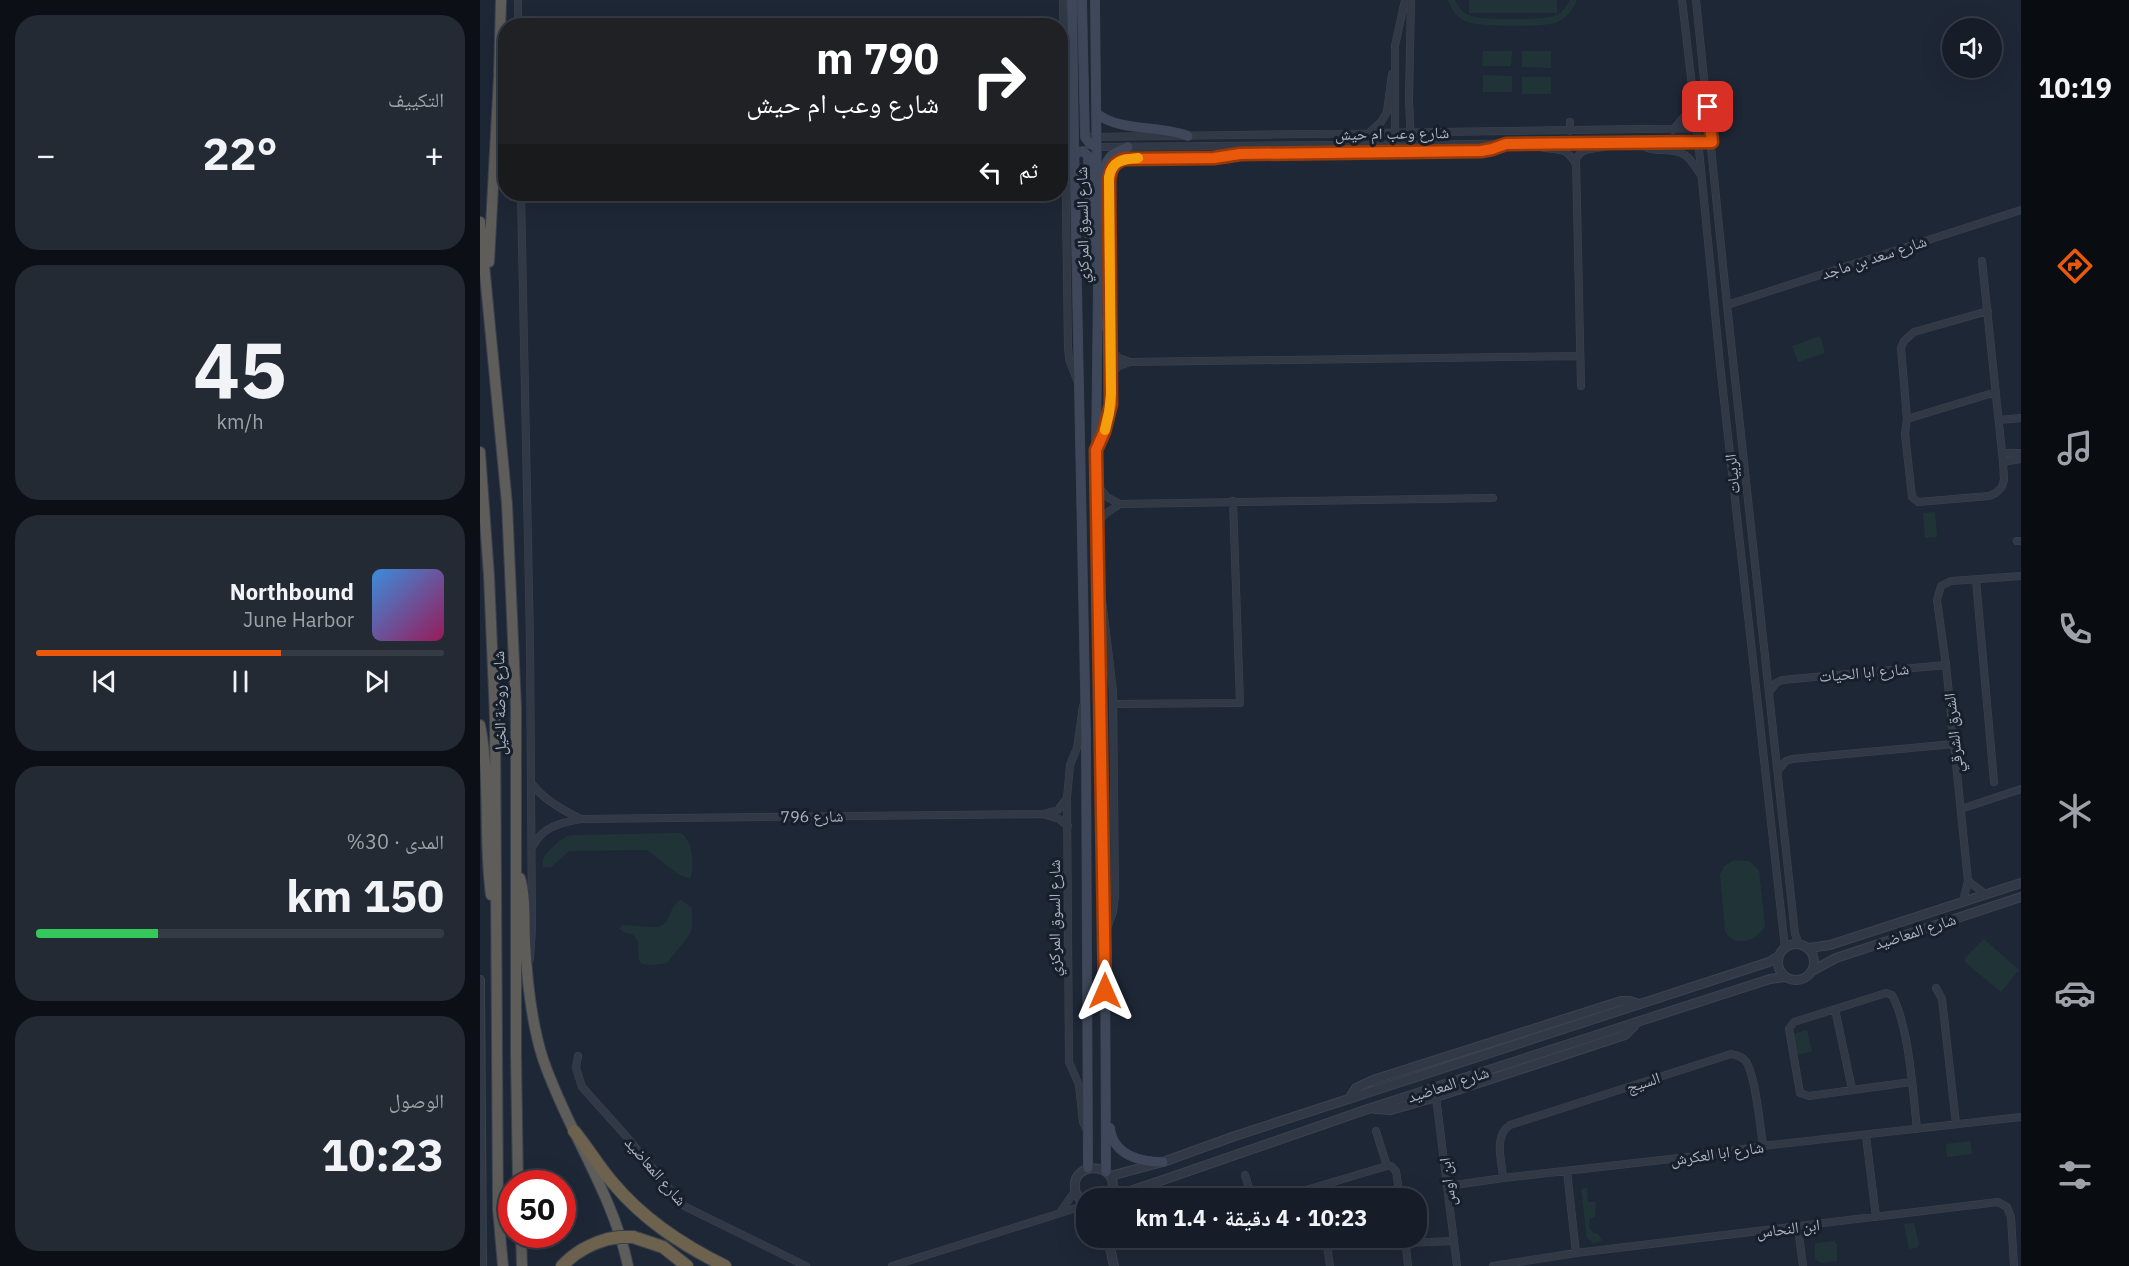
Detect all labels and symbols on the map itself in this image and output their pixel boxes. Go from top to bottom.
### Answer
pin [1682,81,1733,132]
street label: شارع وعب ام حيش [1335,122,1449,145]
street label: شارع السوق المركزي [1071,166,1096,284]
street label: شارع سعد بن ماجد [1819,231,1929,284]
street label: الربيات [1720,453,1744,495]
street label: شارع روضة الخيل [488,651,511,755]
street label: شارع ابا الحيات [1818,658,1910,687]
street label: الشرق الشرقي [1939,692,1970,774]
street label: شارع 796 [780,805,844,828]
street label: شارع السوق المركزي [1044,860,1067,976]
street label: شارع المعاضيد [1872,908,1959,955]
position arrow [1073,959,1137,1023]
street label: شارع المعاضيد [1405,1061,1492,1108]
street label: السيج [1624,1067,1663,1098]
street label: شارع المعاضيد [620,1133,691,1210]
street label: شارع ابا العكرش [1669,1137,1765,1170]
street label: ابن اوس [1434,1156,1461,1207]
speed limit sign: 50 [498,1170,576,1248]
street label: ابن النحاس [1755,1214,1821,1243]

